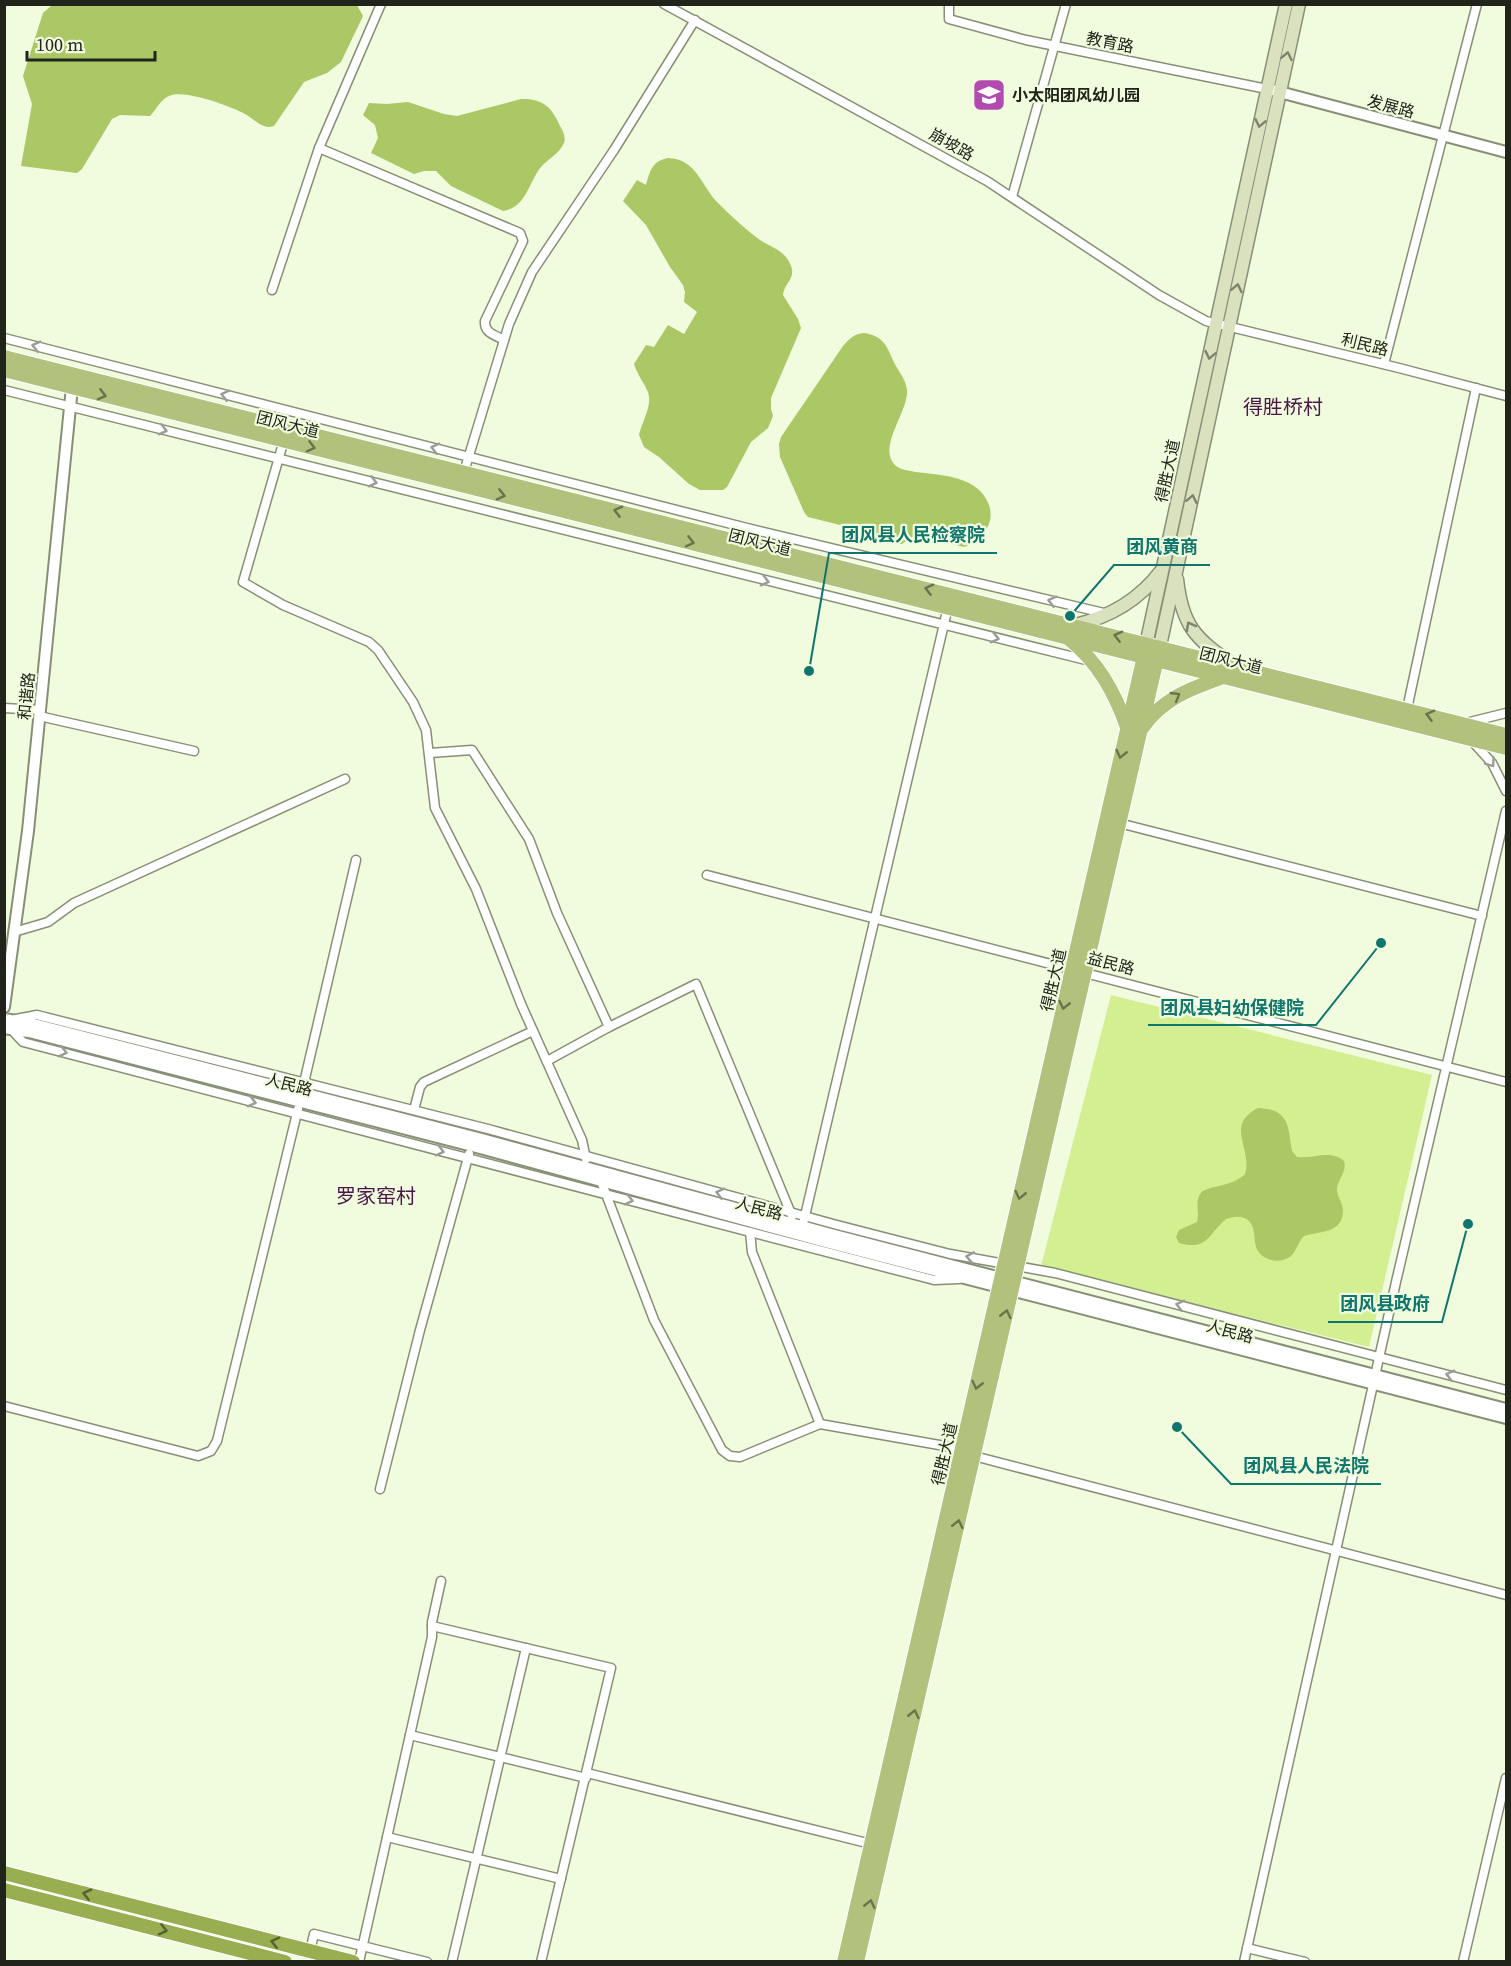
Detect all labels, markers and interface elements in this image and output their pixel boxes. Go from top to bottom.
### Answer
scale bar [27,24,154,62]
street label: 教育路 [1084,27,1136,57]
text: 100 m [36,32,83,57]
one-way arrow [1280,52,1293,62]
school or university icon: 小太阳团风幼儿园 [971,77,1007,113]
place label: 小太阳团风幼儿园 [1012,84,1140,106]
street label: 发展路 [1365,89,1417,123]
one-way arrow [1254,118,1267,128]
street label: 崩坡路 [926,123,978,165]
one-way arrow [1230,283,1243,293]
street label: 利民路 [1339,328,1391,360]
one-way arrow [31,341,41,354]
one-way arrow [1204,350,1217,360]
one-way arrow [97,387,107,400]
one-way arrow [220,389,230,402]
district label: 得胜桥村 [1243,393,1323,421]
street label: 团风大道 [254,406,322,442]
one-way arrow [158,422,168,435]
street label: 得胜大道 [1150,437,1184,505]
one-way arrow [306,440,316,453]
one-way arrow [430,443,440,455]
one-way arrow [367,475,377,488]
one-way arrow [495,487,505,500]
one-way arrow [1184,494,1197,504]
one-way arrow [613,505,623,518]
callout: 团风县人民检察院 [829,517,997,553]
text: 团风县人民检察院 [841,522,985,547]
street label: 团风大道 [726,524,794,560]
callout: 团风黄商 [1114,529,1210,565]
text: 团风黄商 [1126,534,1198,559]
one-way arrow [684,535,695,547]
one-way arrow [760,573,770,586]
one-way arrow [924,583,934,596]
one-way arrow [1047,595,1057,608]
one-way arrow [1186,621,1197,632]
one-way arrow [990,631,1000,644]
one-way arrow [1114,631,1124,644]
street label: 团风大道 [1197,642,1265,678]
street label: 和谐路 [13,671,39,721]
one-way arrow [1170,692,1180,704]
one-way arrow [1425,709,1435,722]
one-way arrow [1116,748,1129,758]
one-way arrow [1484,756,1495,767]
street label: 得胜大道 [1035,946,1071,1014]
street label: 益民路 [1085,946,1137,980]
callout: 团风县妇幼保健院 [1148,989,1316,1025]
text: 团风县妇幼保健院 [1160,995,1304,1020]
one-way arrow [1058,1000,1071,1010]
one-way arrow [58,1045,68,1058]
street label: 人民路 [263,1068,315,1100]
one-way arrow [247,1094,257,1107]
one-way arrow [435,1143,445,1156]
district label: 罗家窑村 [336,1182,416,1210]
one-way arrow [715,1187,725,1200]
one-way arrow [1015,1190,1028,1200]
street label: 人民路 [733,1191,785,1225]
one-way arrow [623,1193,634,1205]
one-way arrow [965,1251,975,1264]
callout: 团风县政府 [1328,1286,1442,1322]
text: 团风县政府 [1340,1291,1430,1316]
one-way arrow [1175,1300,1186,1312]
one-way arrow [999,1309,1012,1319]
street label: 人民路 [1204,1314,1256,1348]
one-way arrow [1445,1370,1455,1383]
one-way arrow [971,1380,984,1390]
street label: 得胜大道 [926,1420,962,1488]
callout: 团风县人民法院 [1231,1448,1381,1484]
text: 团风县人民法院 [1243,1453,1369,1478]
one-way arrow [951,1520,964,1530]
one-way arrow [907,1710,920,1720]
one-way arrow [82,1888,92,1901]
one-way arrow [863,1900,876,1910]
one-way arrow [158,1923,168,1936]
one-way arrow [271,1936,281,1949]

